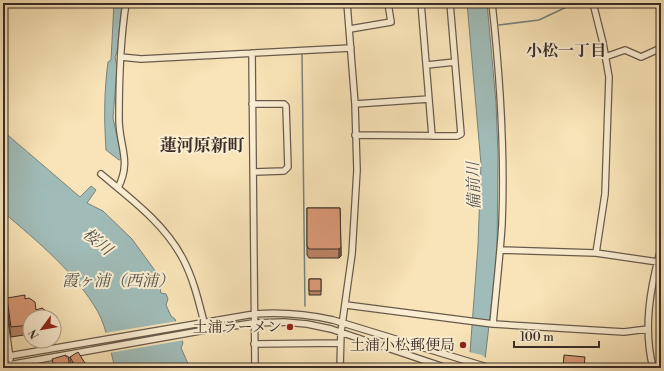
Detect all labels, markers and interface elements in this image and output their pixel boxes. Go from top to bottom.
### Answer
district label: 小松一丁目 [526,41,606,61]
district label: 蓮河原新町 [160,135,245,157]
water label: 備前川 [463,160,485,210]
water label: 桜川 [79,224,118,261]
water label: 霞ヶ浦（西浦） [62,271,174,291]
north arrow [22,309,62,349]
place label: 土浦ラーメン [193,318,282,337]
marker: 土浦ラーメン [285,322,295,332]
scale bar [514,323,599,349]
text: N [26,326,43,341]
text: 100 m [520,330,554,345]
place label: 土浦小松郵便局 [350,336,455,355]
marker: 土浦小松郵便局 [458,340,468,350]

